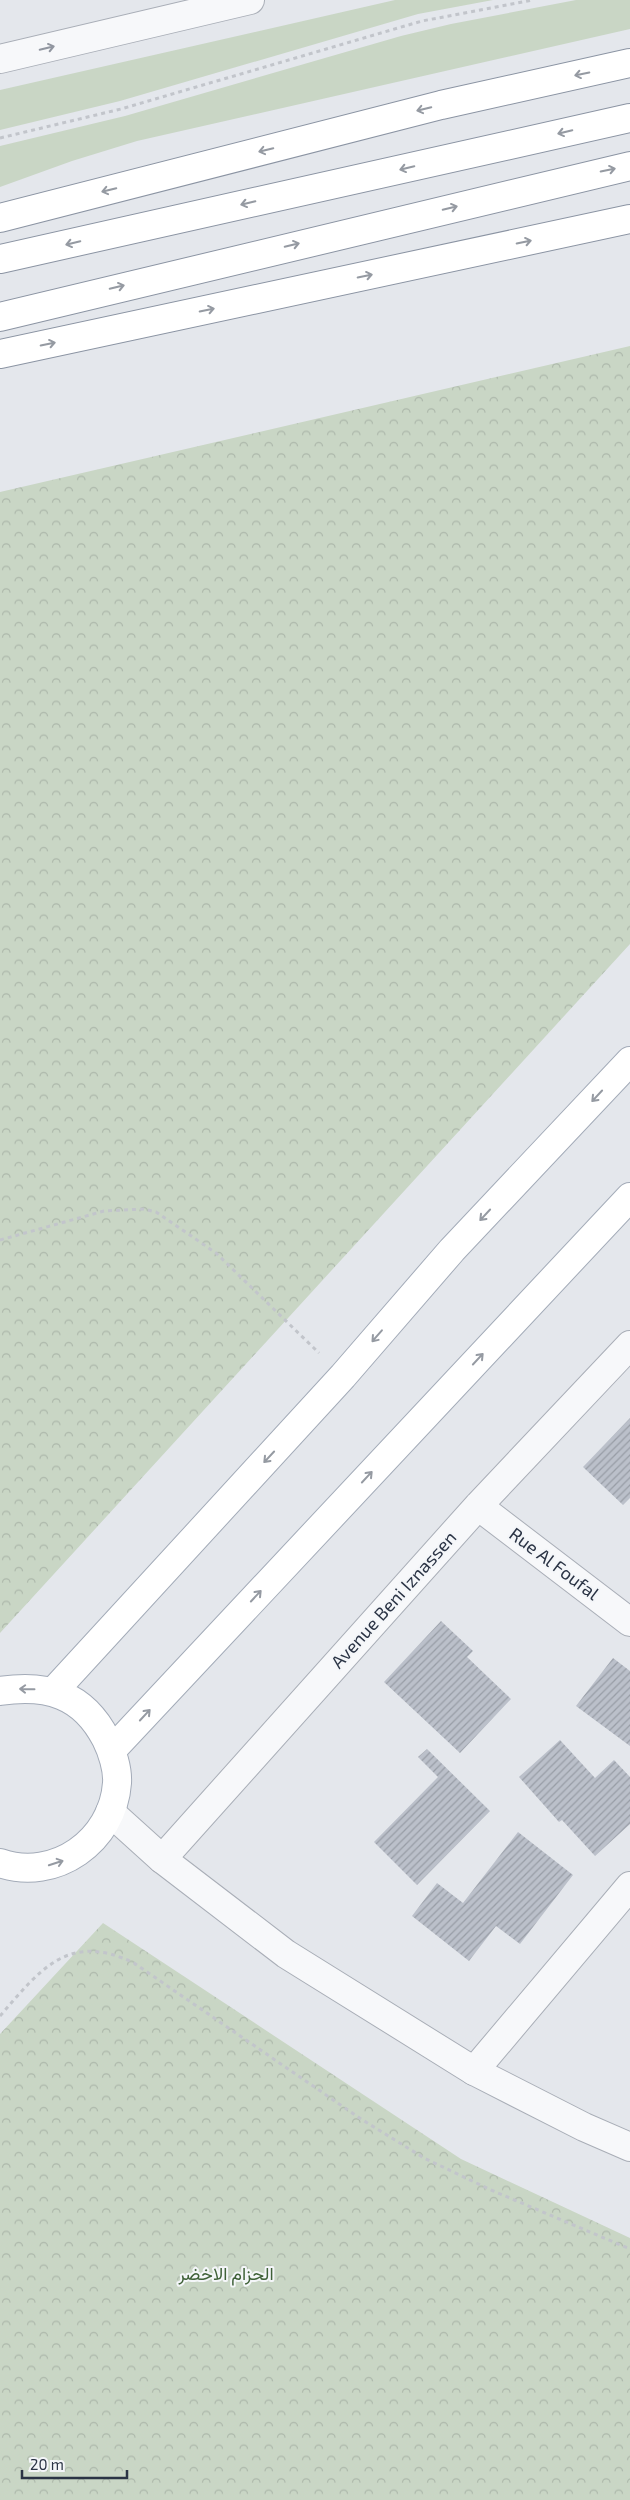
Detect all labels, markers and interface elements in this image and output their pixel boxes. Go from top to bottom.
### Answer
one-way arrow [39,43,55,52]
one-way arrow [575,69,591,79]
one-way arrow [416,105,432,114]
one-way arrow [558,128,574,137]
one-way arrow [259,145,275,155]
one-way arrow [399,164,415,173]
one-way arrow [599,165,615,174]
one-way arrow [102,186,118,195]
one-way arrow [241,199,257,208]
one-way arrow [441,203,457,212]
one-way arrow [516,237,532,246]
one-way arrow [65,239,81,248]
one-way arrow [283,240,299,249]
one-way arrow [357,271,373,280]
one-way arrow [108,282,124,291]
one-way arrow [198,305,214,315]
one-way arrow [39,339,55,348]
one-way arrow [591,1090,603,1103]
one-way arrow [479,1208,491,1221]
one-way arrow [372,1329,383,1342]
one-way arrow [472,1352,484,1365]
one-way arrow [263,1450,275,1463]
one-way arrow [361,1471,373,1484]
street label: Rue Al Foufal [505,1522,604,1604]
street label: Avenue Beni Iznassen [326,1526,461,1672]
one-way arrow [250,1590,262,1603]
one-way arrow [19,1684,35,1694]
one-way arrow [139,1708,151,1721]
one-way arrow [47,1858,63,1868]
park label: الحزام الاخضر [177,2262,274,2286]
scale bar [22,2448,128,2480]
text: 20 m [30,2455,64,2473]

